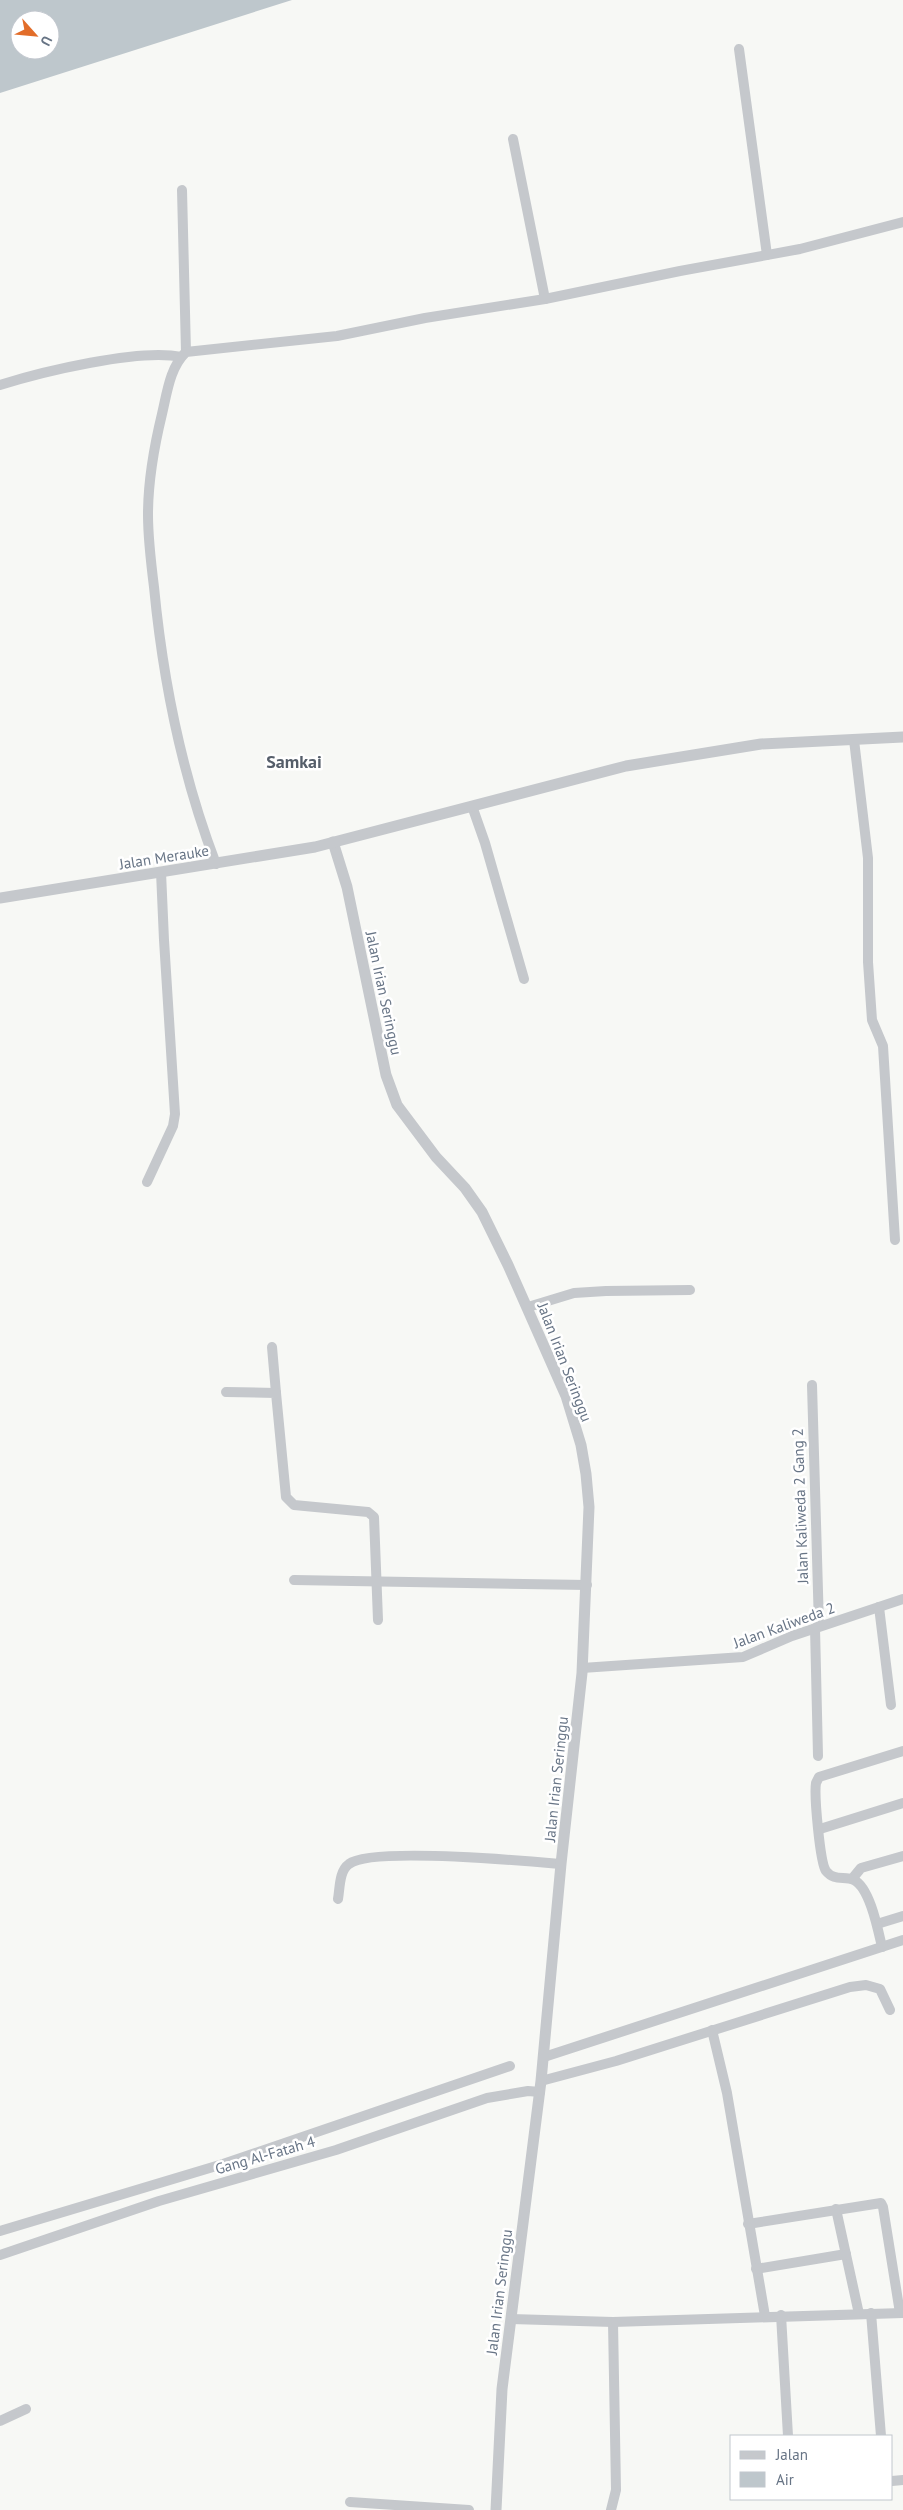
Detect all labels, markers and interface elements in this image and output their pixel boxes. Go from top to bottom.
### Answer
north arrow [10,10,60,60]
text: U [37,33,57,49]
district label: Samkai [266,750,322,773]
street label: Jalan Merauke [117,841,210,874]
street label: Jalan Irian Seringgu [361,928,406,1057]
street label: Jalan Irian Seringgu [533,1299,596,1424]
street label: Jalan Kaliweda 2 Gang 2 [788,1428,812,1585]
street label: Jalan Kaliweda 2 [730,1598,837,1652]
street label: Jalan Irian Seringgu [540,1715,572,1844]
street label: Gang Al-Fatah 4 [213,2132,317,2178]
street label: Jalan Irian Seringgu [482,2228,516,2357]
legend [730,2435,893,2500]
text: Jalan [775,2445,808,2464]
text: Air [776,2470,794,2489]

